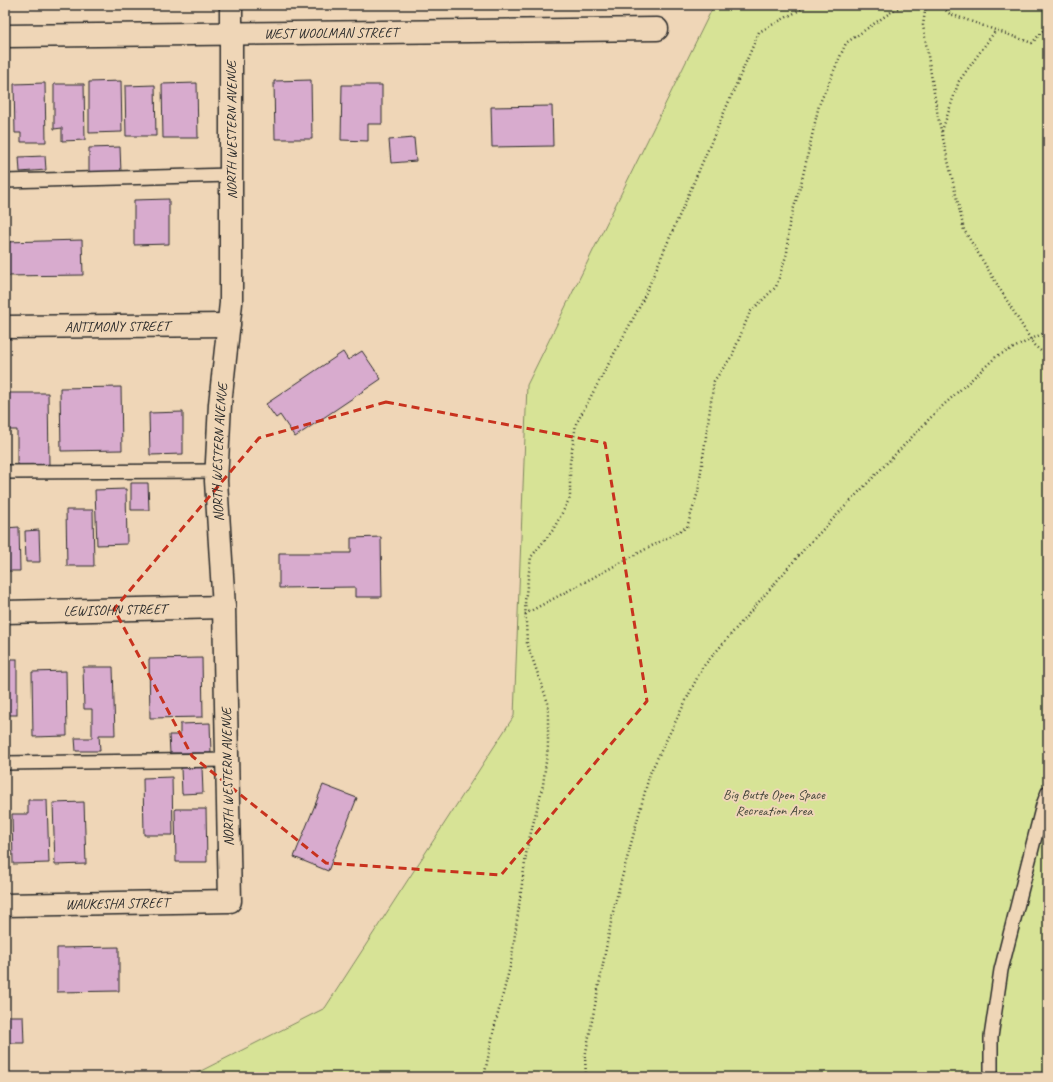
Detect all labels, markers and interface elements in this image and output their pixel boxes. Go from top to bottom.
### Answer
street label: WEST WOOLMAN STREET [264,24,402,42]
street label: NORTH WESTERN AVENUE [223,59,240,199]
street label: ANTIMONY STREET [65,318,173,335]
street label: NORTH WESTERN AVENUE [208,381,231,522]
street label: LEWISOHN STREET [63,600,170,620]
street label: NORTH WESTERN AVENUE [218,706,237,846]
park label: Big Butte Open Space Recreation Area [723,786,826,819]
street label: WAUKESHA STREET [65,894,172,913]

